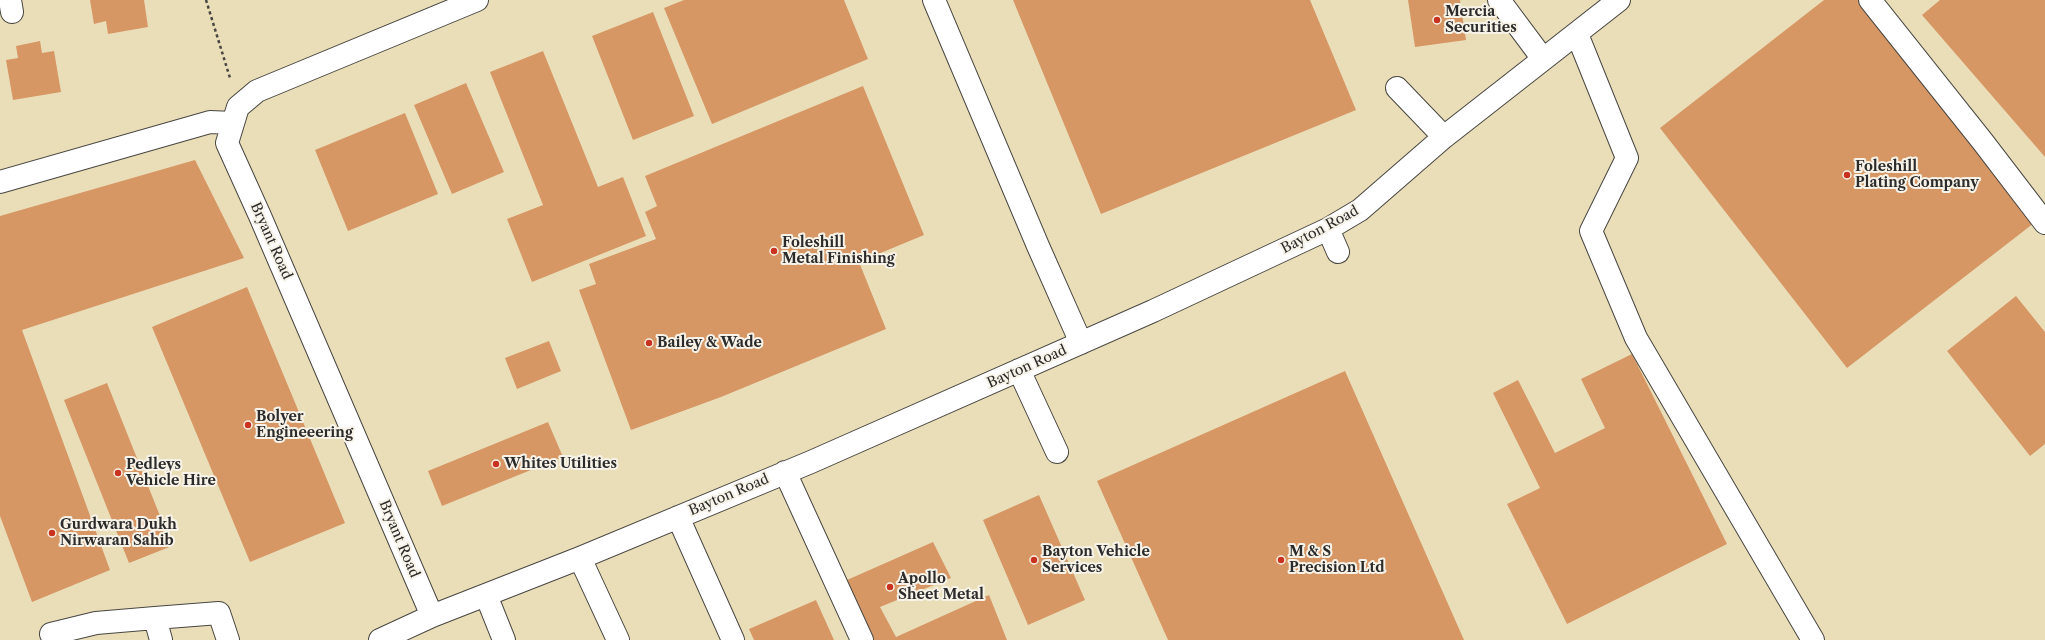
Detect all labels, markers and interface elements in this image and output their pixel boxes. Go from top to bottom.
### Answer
place label: Mercia Securities [1445,4,1517,36]
marker: Mercia Securities [1432,15,1442,25]
place label: Foleshill Plating Company [1855,159,1979,192]
marker: Foleshill Plating Company [1842,170,1852,180]
street label: Bryant Road [247,200,295,282]
street label: Bayton Road [1278,203,1362,257]
place label: Foleshill Metal Finishing [782,235,895,268]
marker: Foleshill Metal Finishing [769,246,779,256]
place label: Bailey & Wade [657,335,762,351]
marker: Bailey & Wade [644,338,654,348]
street label: Bayton Road [985,342,1069,392]
place label: Bolyer Engineeering [256,409,353,442]
marker: Bolyer Engineeering [243,420,253,430]
place label: Whites Utilities [504,456,617,472]
place label: Pedleys Vehicle Hire [126,457,216,490]
marker: Whites Utilities [491,459,501,469]
marker: Pedleys Vehicle Hire [113,468,123,478]
street label: Bayton Road [686,471,772,519]
street label: Bryant Road [375,498,423,580]
place label: Gurdwara Dukh Nirwaran Sahib [60,517,177,550]
marker: Gurdwara Dukh Nirwaran Sahib [47,528,57,538]
place label: Bayton Vehicle Services [1042,544,1150,576]
place label: M & S Precision Ltd [1289,544,1384,576]
marker: Bayton Vehicle Services [1029,555,1039,565]
marker: M & S Precision Ltd [1276,555,1286,565]
place label: Apollo Sheet Metal [898,571,984,604]
marker: Apollo Sheet Metal [885,582,895,592]

